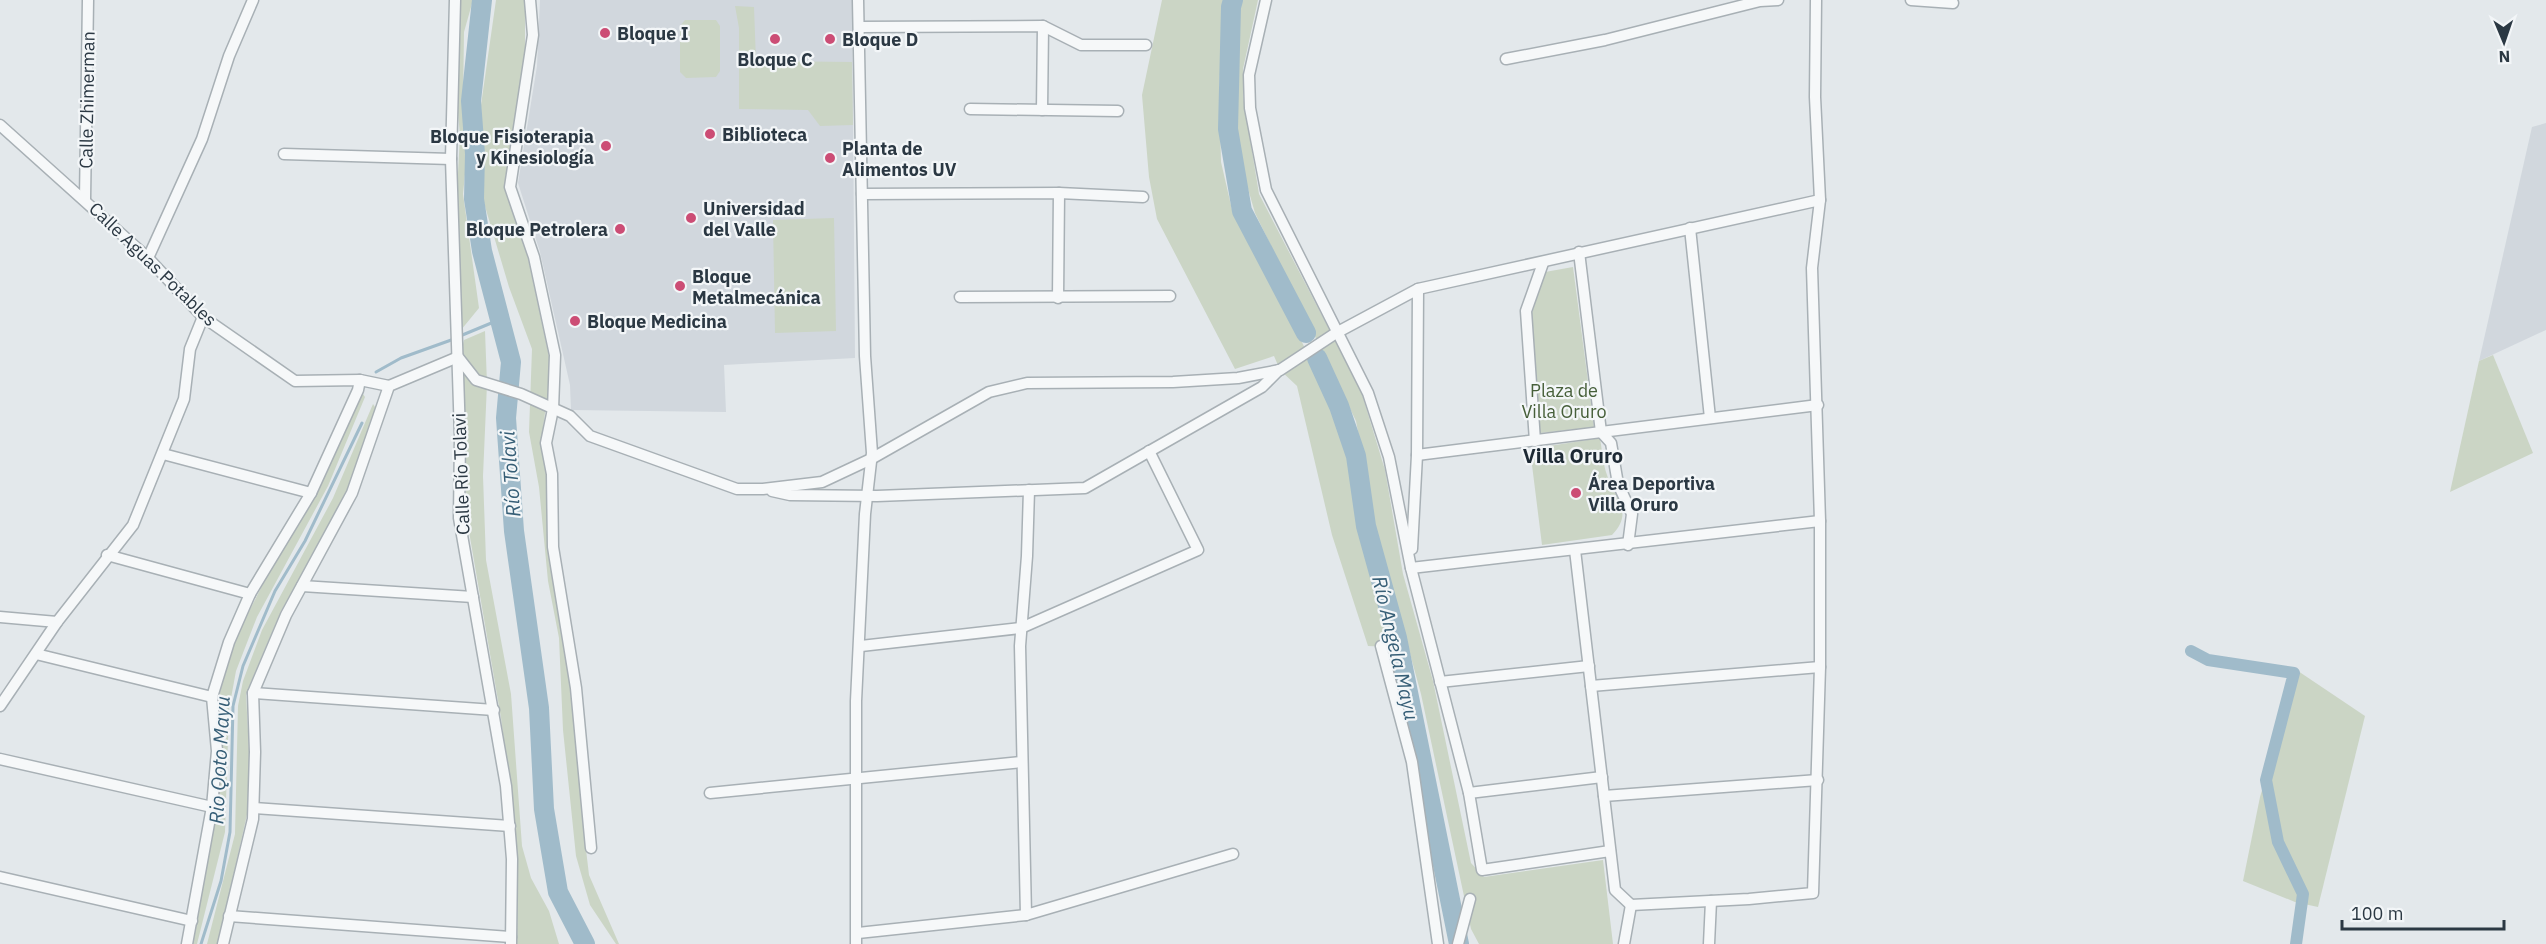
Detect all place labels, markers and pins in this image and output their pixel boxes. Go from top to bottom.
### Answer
place label: Bloque I [617,22,688,45]
marker: Bloque I [598,26,612,40]
place label: Bloque D [842,28,918,51]
marker: Bloque C [768,32,782,46]
marker: Bloque D [823,32,837,46]
place label: Bloque C [737,48,813,71]
place label: Biblioteca [722,123,807,146]
place label: Bloque Fisioterapia y Kinesiología [430,125,594,169]
marker: Biblioteca [703,127,717,141]
place label: Planta de Alimentos UV [842,137,957,181]
marker: Bloque Fisioterapia y Kinesiología [599,139,613,153]
marker: Planta de Alimentos UV [823,151,837,165]
place label: Universidad del Valle [703,197,805,241]
marker: Universidad del Valle [684,211,698,225]
place label: Bloque Petrolera [466,218,608,241]
marker: Bloque Petrolera [613,222,627,236]
place label: Bloque Metalmecánica [692,265,821,309]
marker: Bloque Metalmecánica [673,279,687,293]
place label: Bloque Medicina [587,310,727,333]
marker: Bloque Medicina [568,314,582,328]
place label: Área Deportiva Villa Oruro [1588,471,1715,516]
marker: Área Deportiva Villa Oruro [1569,486,1583,500]

